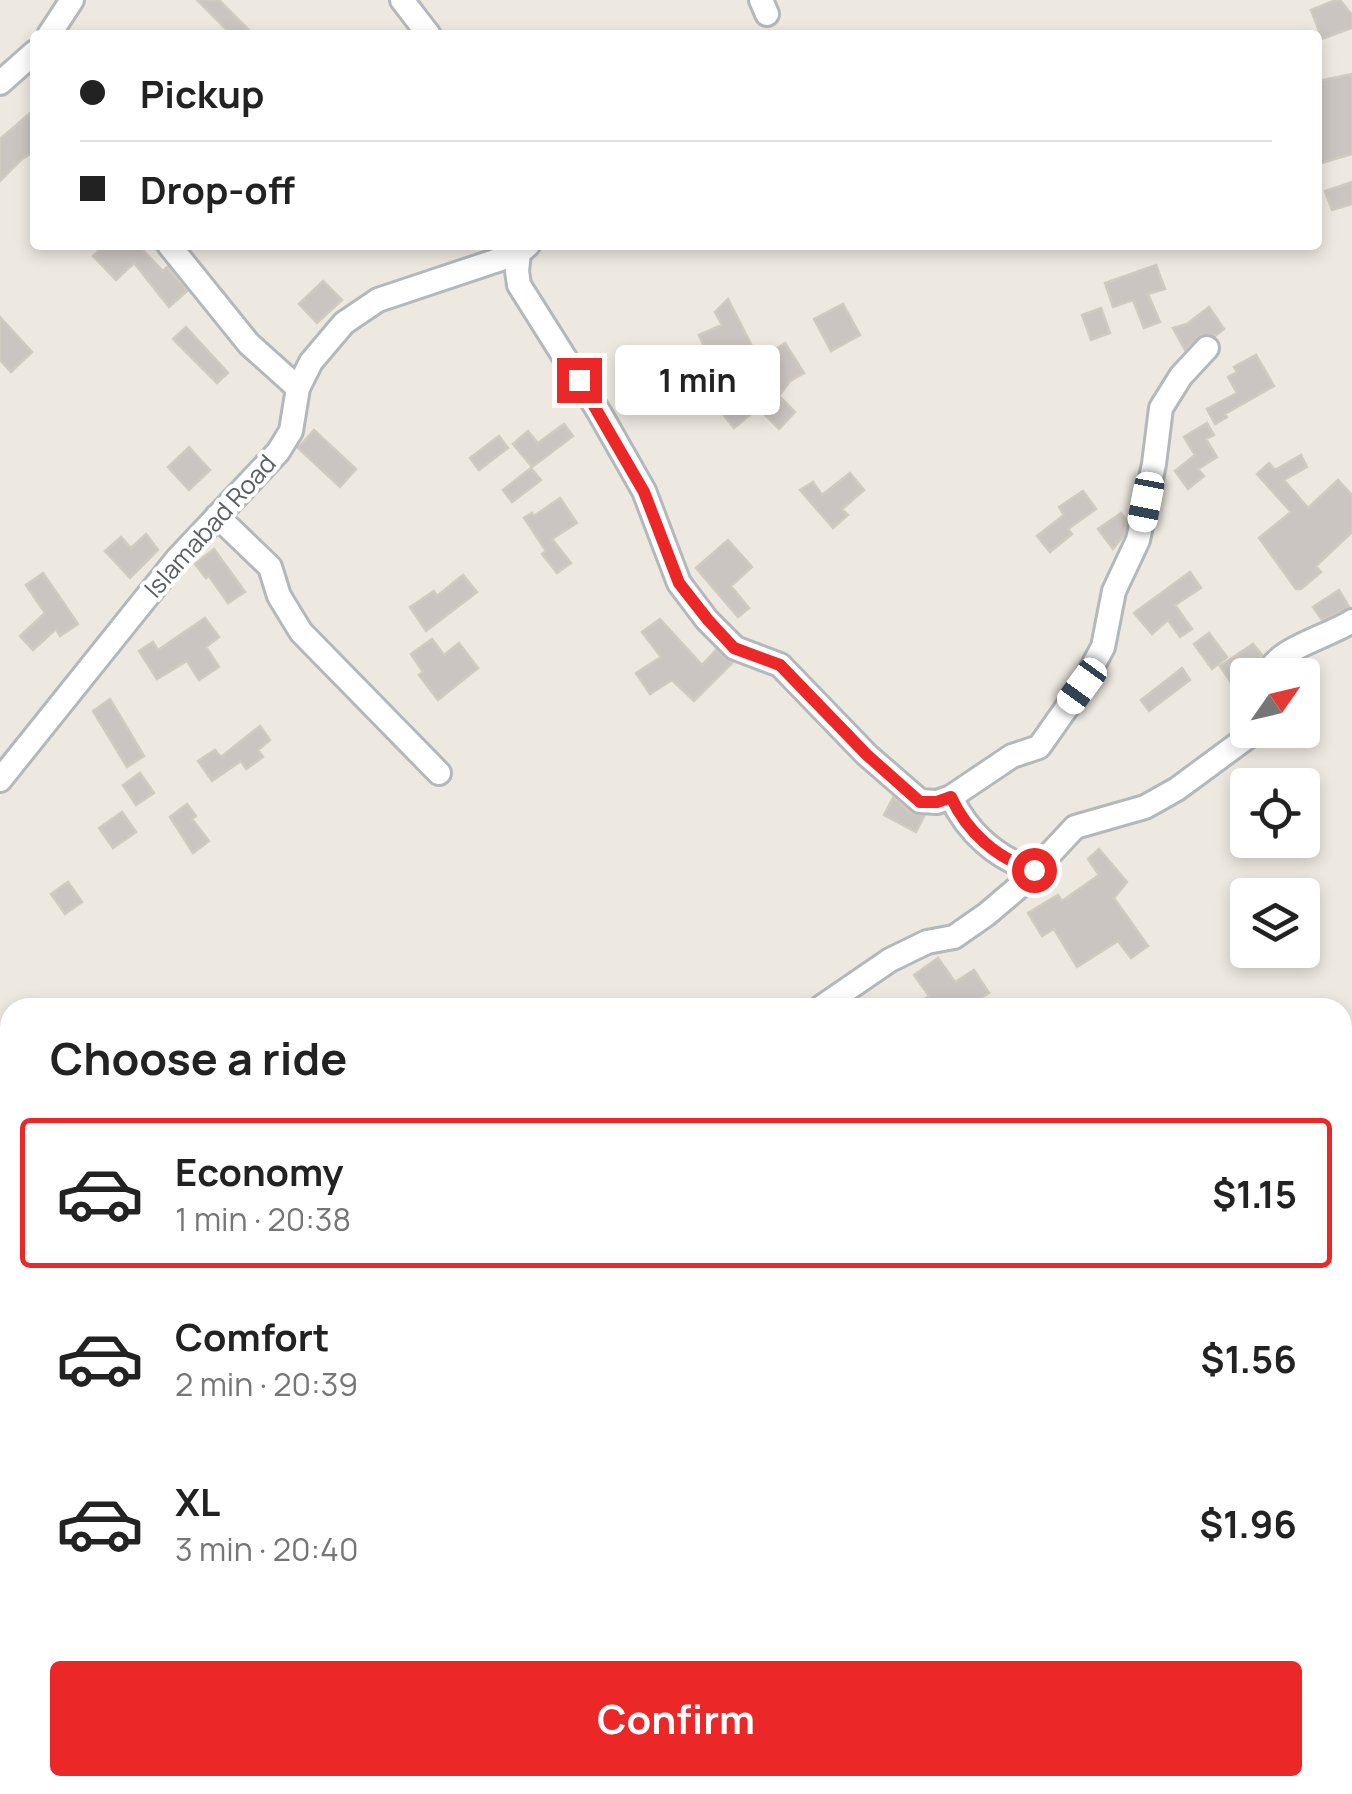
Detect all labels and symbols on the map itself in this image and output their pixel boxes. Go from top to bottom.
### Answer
callout: 1 min [614,345,779,415]
route end [557,358,602,403]
street label: Islamabad Road [136,447,283,605]
car [1126,470,1166,534]
car [1052,653,1112,719]
north arrow [1230,658,1320,748]
route start [1012,848,1057,893]

